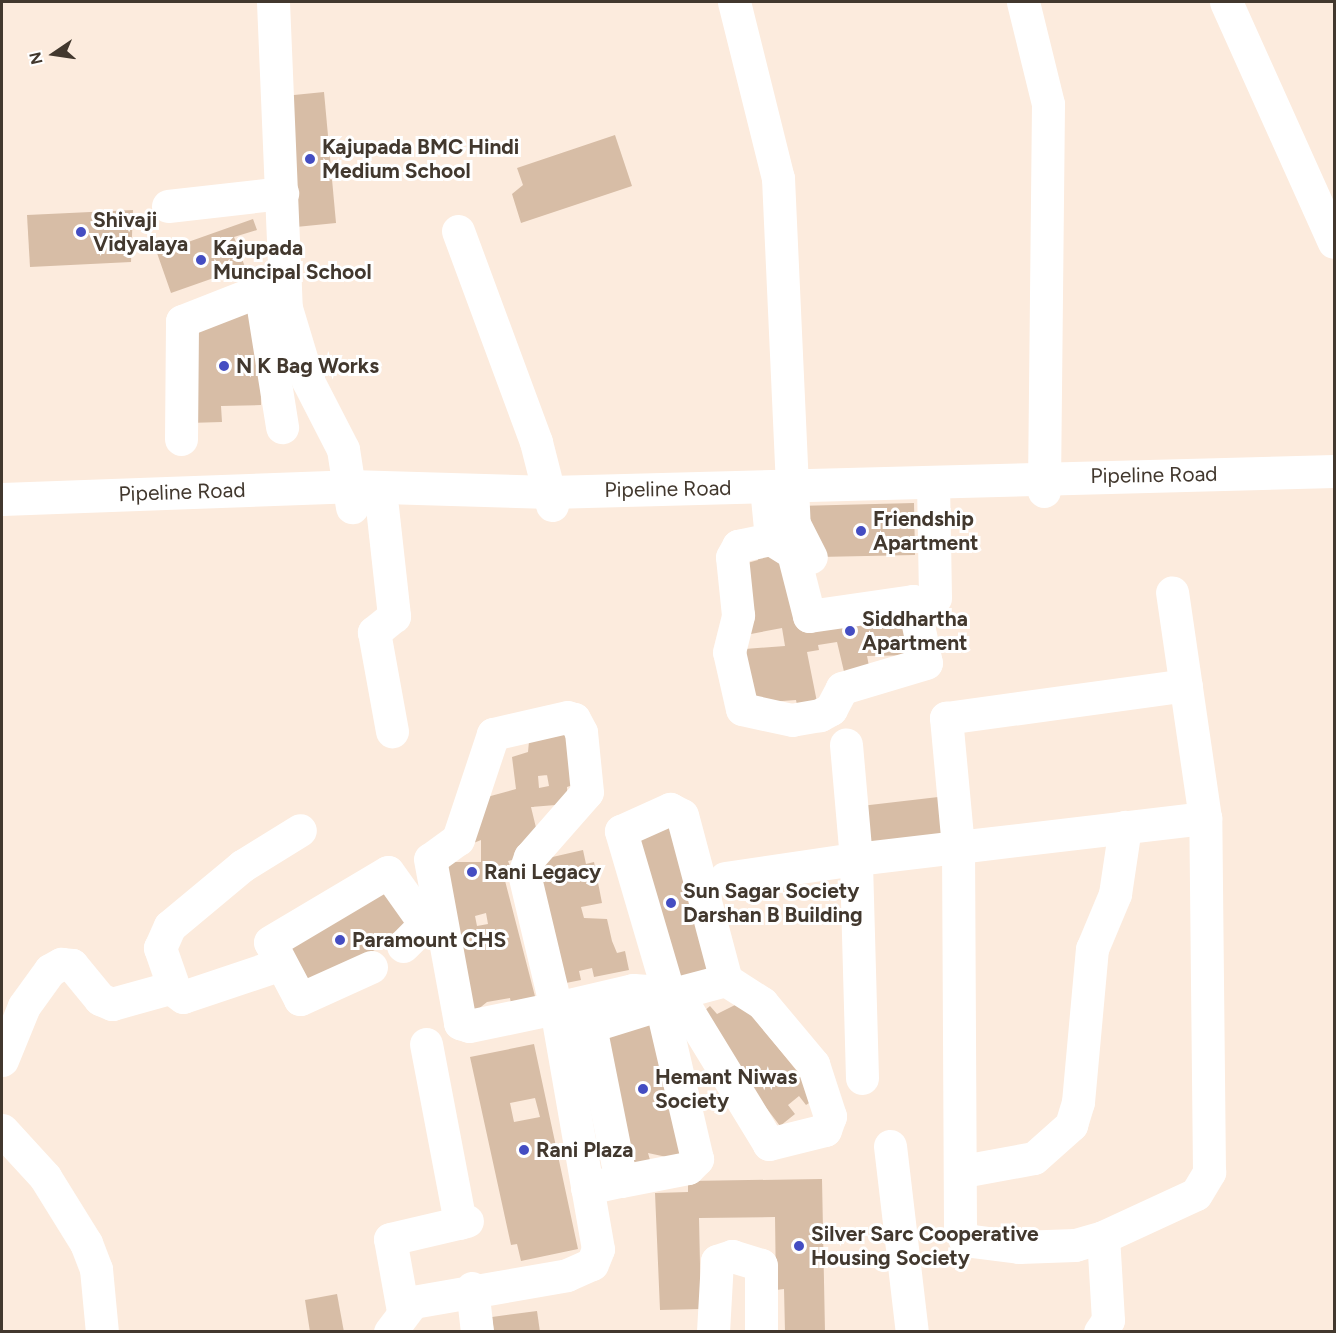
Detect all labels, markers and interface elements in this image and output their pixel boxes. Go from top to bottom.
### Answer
north arrow [24,24,84,84]
text: N [25,50,47,66]
place label: Kajupada BMC Hindi Medium School [322,134,519,184]
marker: Kajupada BMC Hindi Medium School [303,152,317,166]
place label: Shivaji Vidyalaya [93,207,188,257]
marker: Shivaji Vidyalaya [74,225,88,239]
place label: Kajupada Muncipal School [213,235,372,285]
marker: Kajupada Muncipal School [194,253,208,267]
place label: N K Bag Works [236,353,379,379]
marker: N K Bag Works [217,359,231,373]
street label: Pipeline Road [1090,461,1218,489]
street label: Pipeline Road [604,475,732,503]
street label: Pipeline Road [118,477,246,507]
place label: Friendship Apartment [873,506,979,556]
marker: Friendship Apartment [854,524,868,538]
place label: Siddhartha Apartment [862,606,968,656]
marker: Siddhartha Apartment [843,624,857,638]
place label: Rani Legacy [484,859,601,885]
marker: Rani Legacy [465,865,479,879]
place label: Sun Sagar Society Darshan B Building [683,878,863,928]
marker: Sun Sagar Society Darshan B Building [664,896,678,910]
place label: Paramount CHS [352,927,506,953]
marker: Paramount CHS [333,933,347,947]
place label: Hemant Niwas Society [655,1064,797,1114]
marker: Hemant Niwas Society [636,1082,650,1096]
place label: Rani Plaza [536,1137,633,1163]
marker: Rani Plaza [517,1143,531,1157]
place label: Silver Sarc Cooperative Housing Society [811,1221,1039,1271]
marker: Silver Sarc Cooperative Housing Society [792,1239,806,1253]

